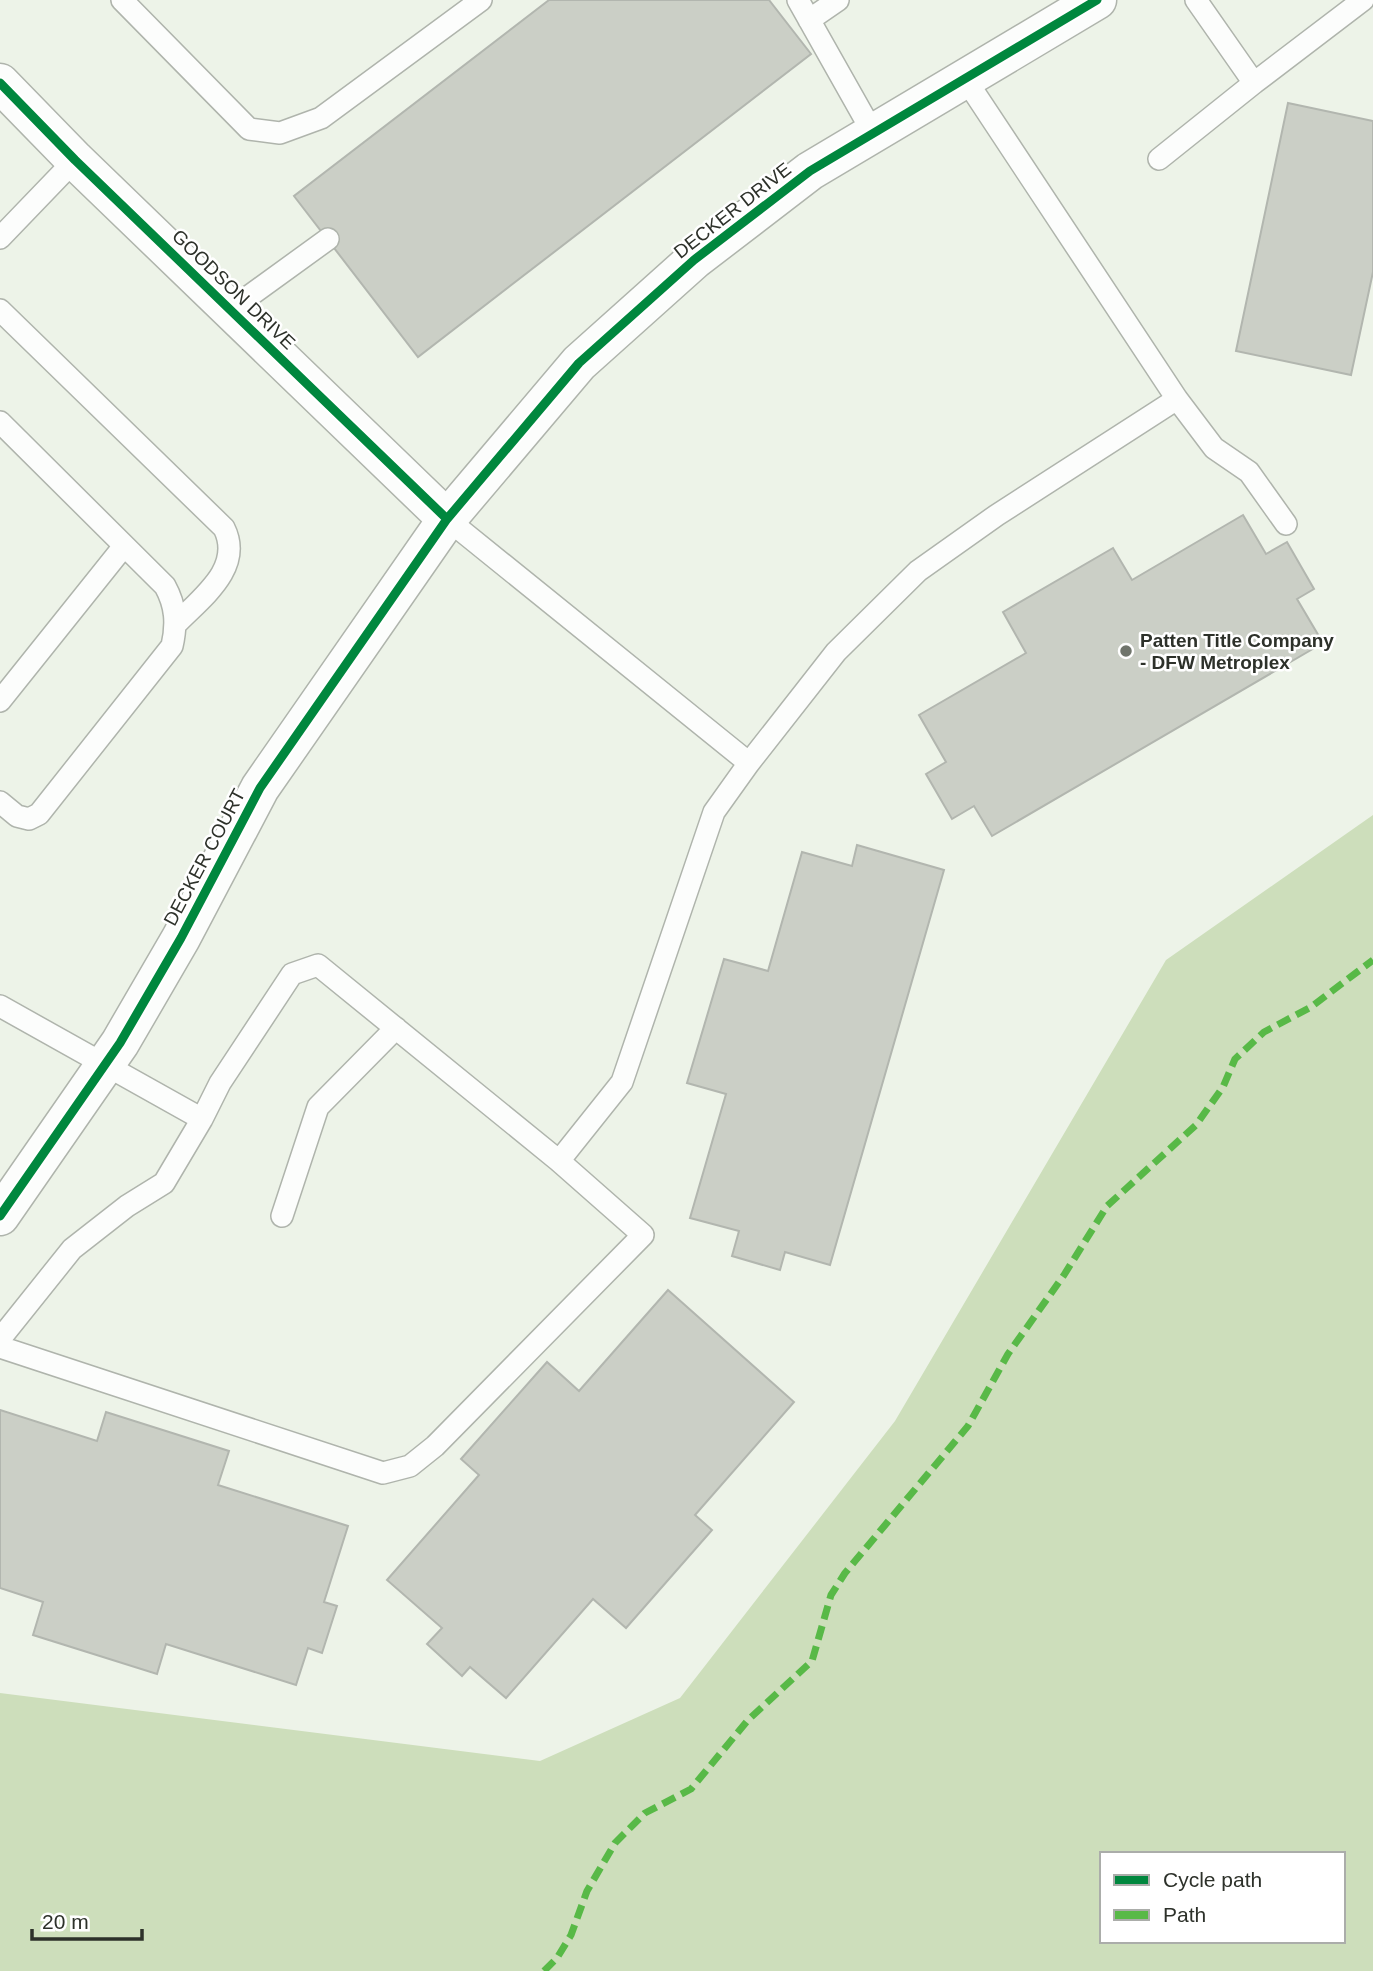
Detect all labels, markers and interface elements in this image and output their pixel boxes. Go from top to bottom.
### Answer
street label: DECKER DRIVE [670,158,795,263]
street label: GOODSON DRIVE [168,225,299,353]
place label: Patten Title Company - DFW Metroplex [1140,630,1334,673]
marker: Patten Title Company - DFW Metroplex [1118,643,1134,659]
street label: DECKER COURT [160,785,249,929]
legend [1100,1852,1345,1943]
text: Cycle path [1163,1868,1262,1891]
scale bar [32,1898,142,1942]
text: Path [1163,1903,1206,1926]
text: 20 m [42,1910,89,1933]

